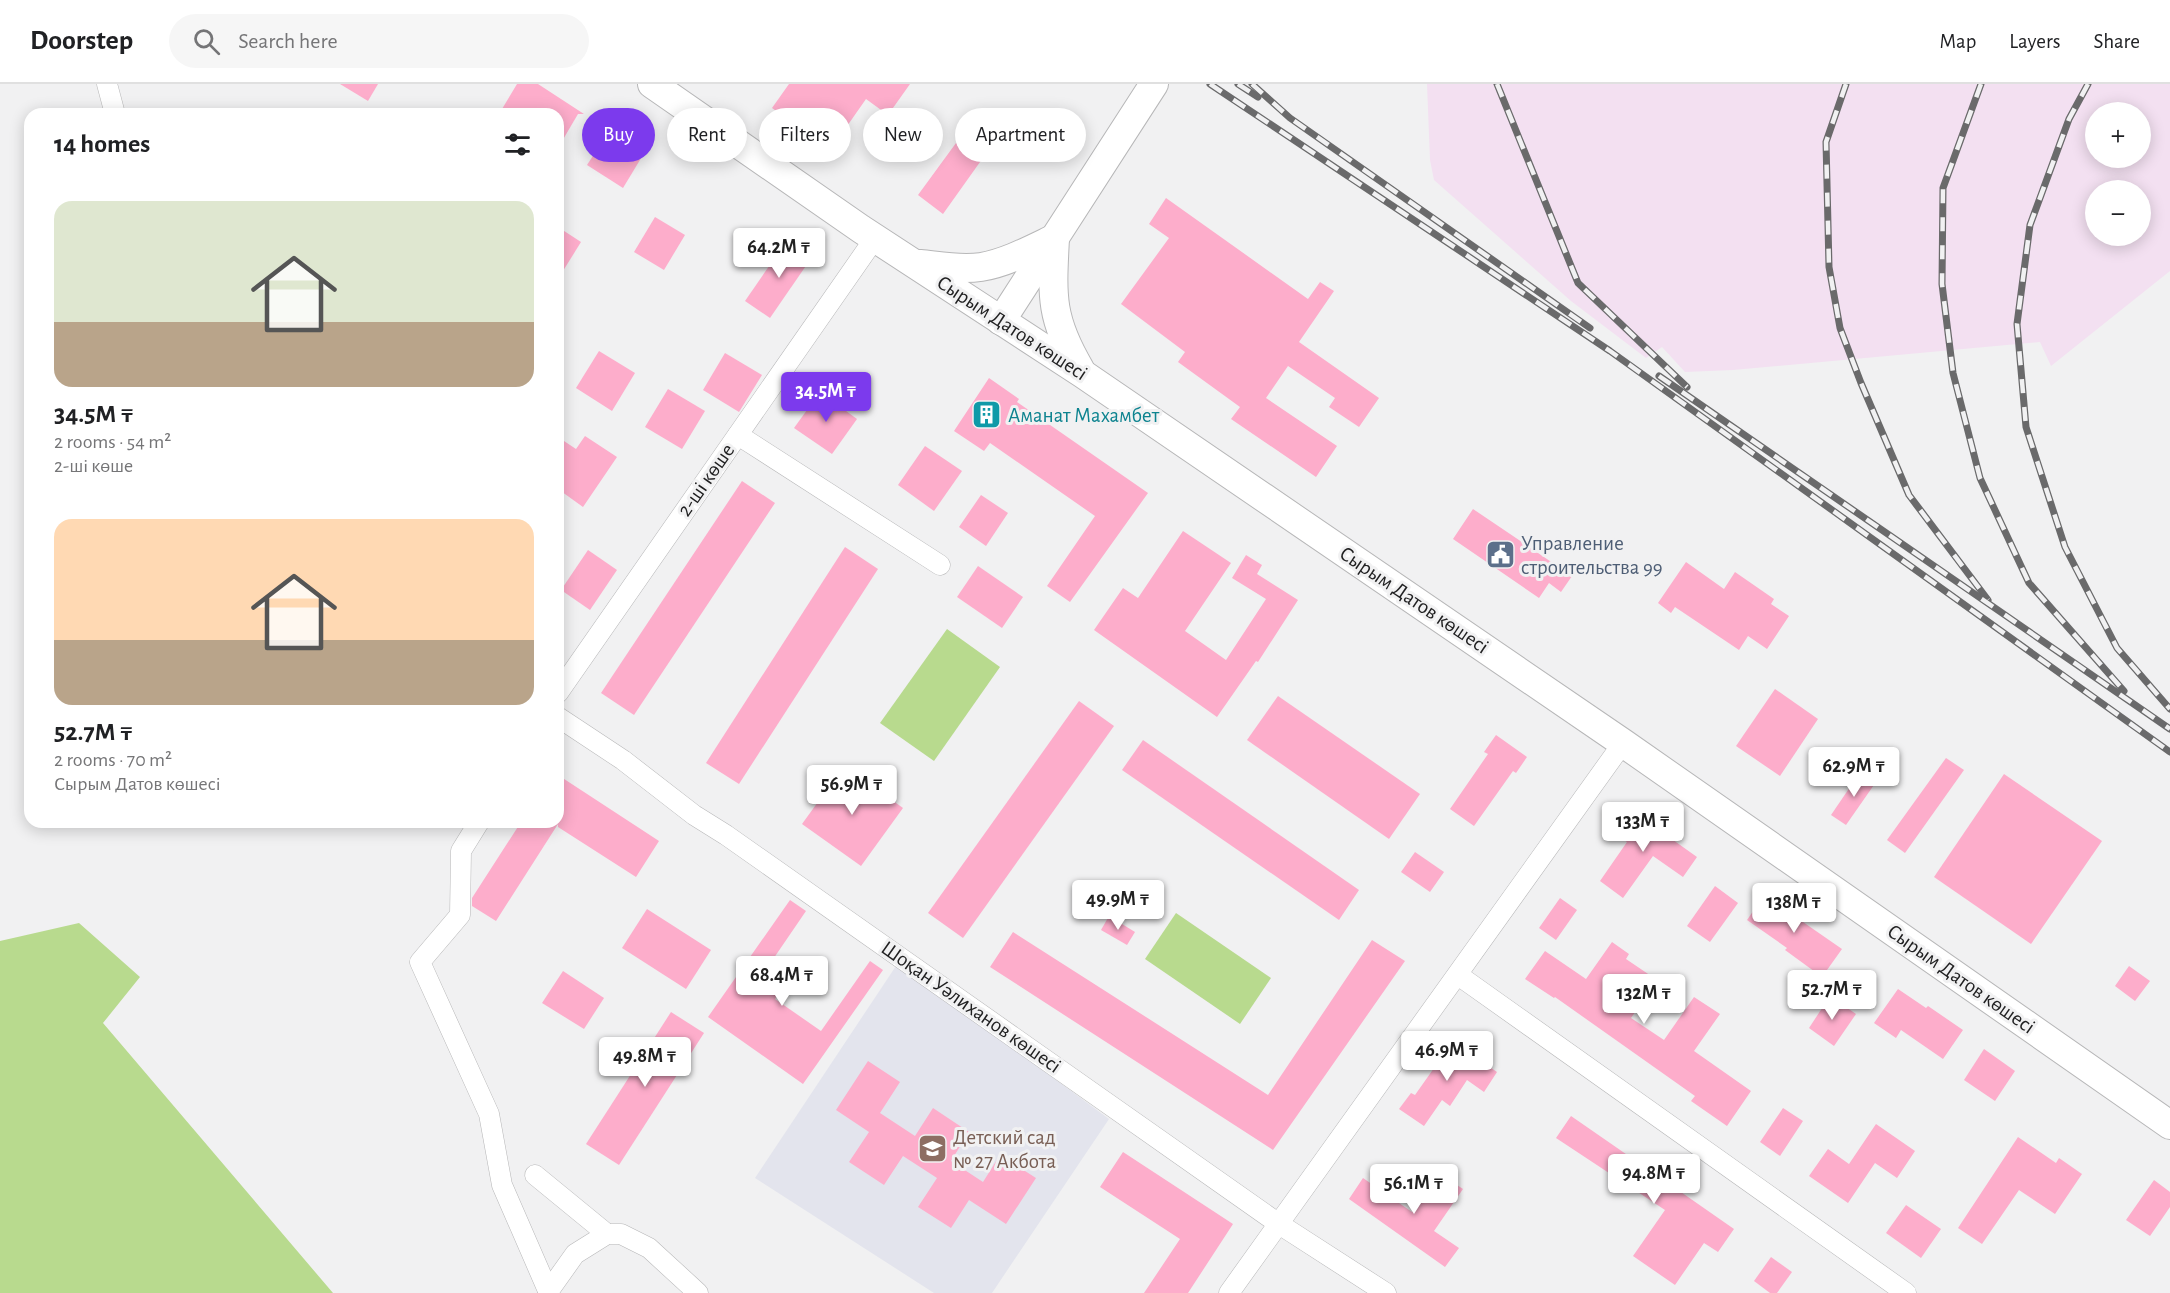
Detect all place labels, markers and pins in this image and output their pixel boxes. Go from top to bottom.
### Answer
pin: 64.2M ₸ [724,228,834,279]
pin: 34.5M ₸ [771,372,881,423]
building icon: Аманат Махамбет [971,399,1003,431]
place label: Аманат Махамбет [1008,405,1160,426]
place label: Управление строительства 99 [1521,533,1663,578]
public building icon: Управление строительства 99 [1484,539,1516,571]
pin: 62.9M ₸ [1799,747,1909,798]
pin: 56.9M ₸ [797,765,907,816]
pin: 133M ₸ [1594,802,1692,853]
pin: 49.9M ₸ [1063,880,1173,931]
pin: 138M ₸ [1745,883,1843,934]
pin: 68.4M ₸ [727,956,837,1007]
pin: 52.7M ₸ [1777,970,1887,1021]
pin: 132M ₸ [1595,974,1693,1025]
pin: 46.9M ₸ [1392,1031,1502,1082]
pin: 49.8M ₸ [590,1037,700,1088]
place label: Детский сад № 27 Акбота [953,1127,1056,1172]
school or university icon: Детский сад № 27 Акбота [916,1133,948,1165]
pin: 94.8M ₸ [1599,1154,1709,1205]
pin: 56.1M ₸ [1359,1164,1469,1215]

